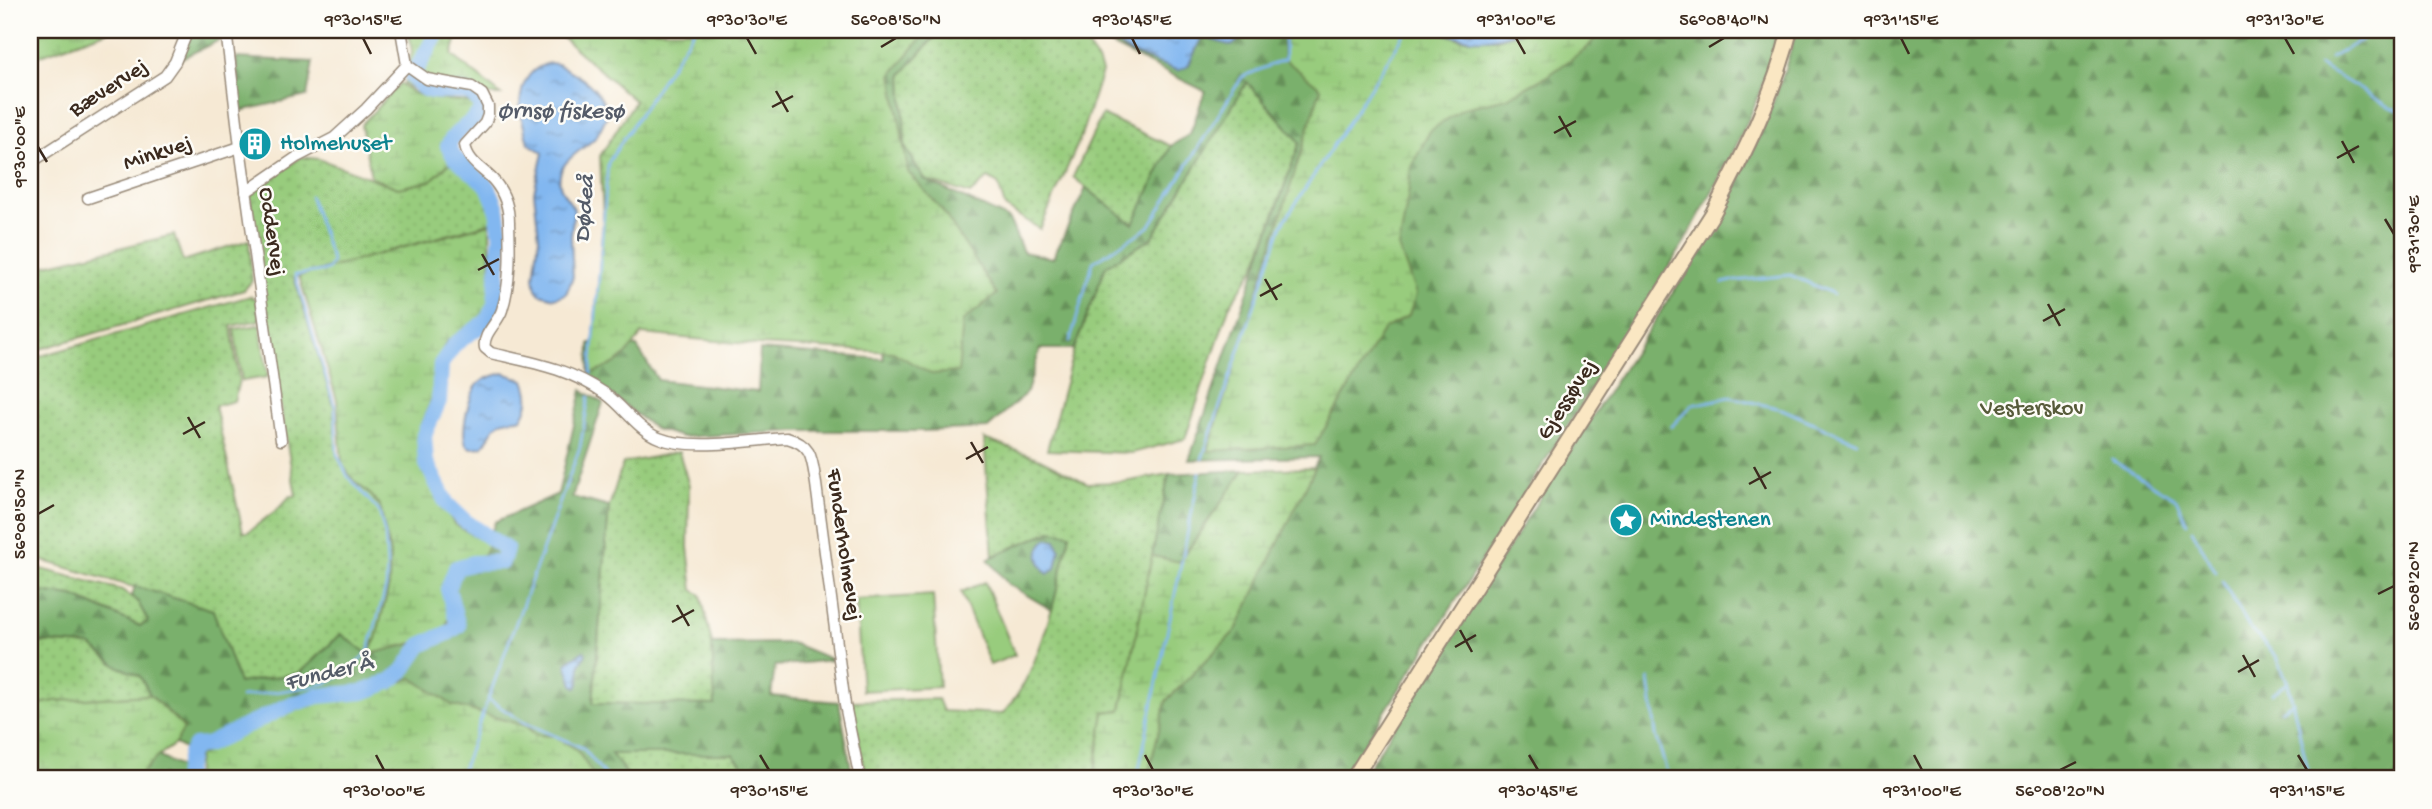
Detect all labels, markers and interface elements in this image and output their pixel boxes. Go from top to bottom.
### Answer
text: 9°30'15"E [324,11,402,32]
text: 9°30'30"E [706,11,788,32]
text: 56°08'50"N [851,11,941,32]
text: 9°30'45"E [1092,11,1172,32]
text: 9°31'00"E [1476,11,1555,32]
text: 56°08'40"N [1679,11,1769,32]
text: 9°31'15"E [1863,11,1939,32]
text: 9°31'30"E [2246,11,2324,32]
street label: Bævervej [64,54,153,125]
water label: Ørnsø fiskesø [497,98,626,127]
text: 9°30'00"E [11,106,32,188]
building icon: Holmehuset [236,125,274,163]
street label: Minkvej [120,130,196,178]
place label: Holmehuset [280,131,393,158]
water label: Dødeå [569,172,603,244]
street label: Oddervej [251,186,291,278]
text: 9°31'30"E [2405,195,2426,273]
street label: Gjessøvej [1532,355,1604,445]
park label: Vesterskov [1979,396,2084,423]
street label: Funderholmevej [819,466,867,623]
text: 56°08'50"N [11,469,32,559]
place icon: Mindestenen [1607,501,1645,539]
place label: Mindestenen [1650,507,1771,534]
text: 56°08'20"N [2405,541,2426,631]
water label: Funder Å [282,649,378,699]
text: 9°30'00"E [343,782,425,803]
text: 9°30'15"E [730,782,808,803]
text: 9°30'30"E [1112,782,1194,803]
text: 9°30'45"E [1498,782,1578,803]
text: 9°31'00"E [1882,782,1961,803]
text: 56°08'20"N [2015,782,2105,803]
text: 9°31'15"E [2269,782,2345,803]

